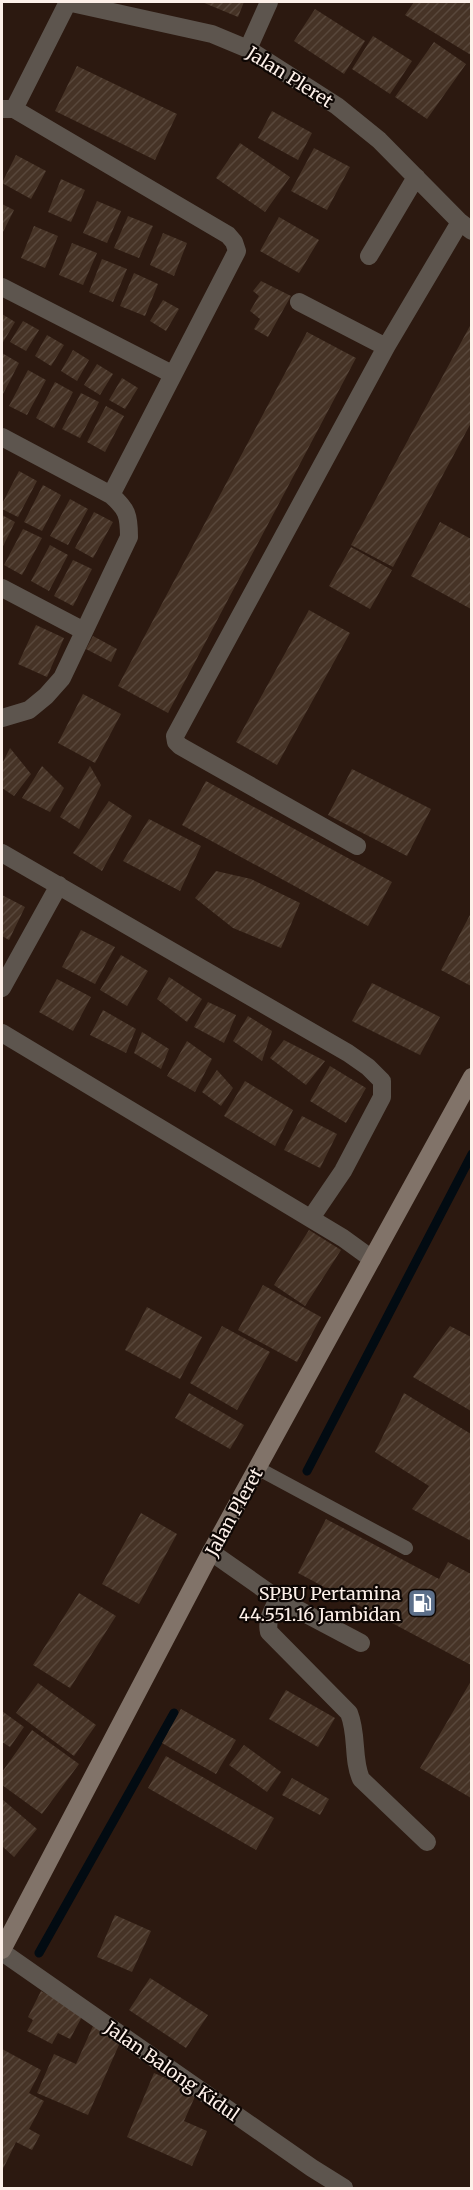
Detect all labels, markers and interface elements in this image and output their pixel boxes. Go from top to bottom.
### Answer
street label: Jalan Pleret [242,41,338,113]
street label: Jalan Pleret [200,1464,268,1561]
place label: SPBU Pertamina 44.551.16 Jambidan [239,1582,401,1626]
fuel station icon: SPBU Pertamina 44.551.16 Jambidan [406,1587,438,1619]
street label: Jalan Balong Kidul [100,2015,244,2126]

